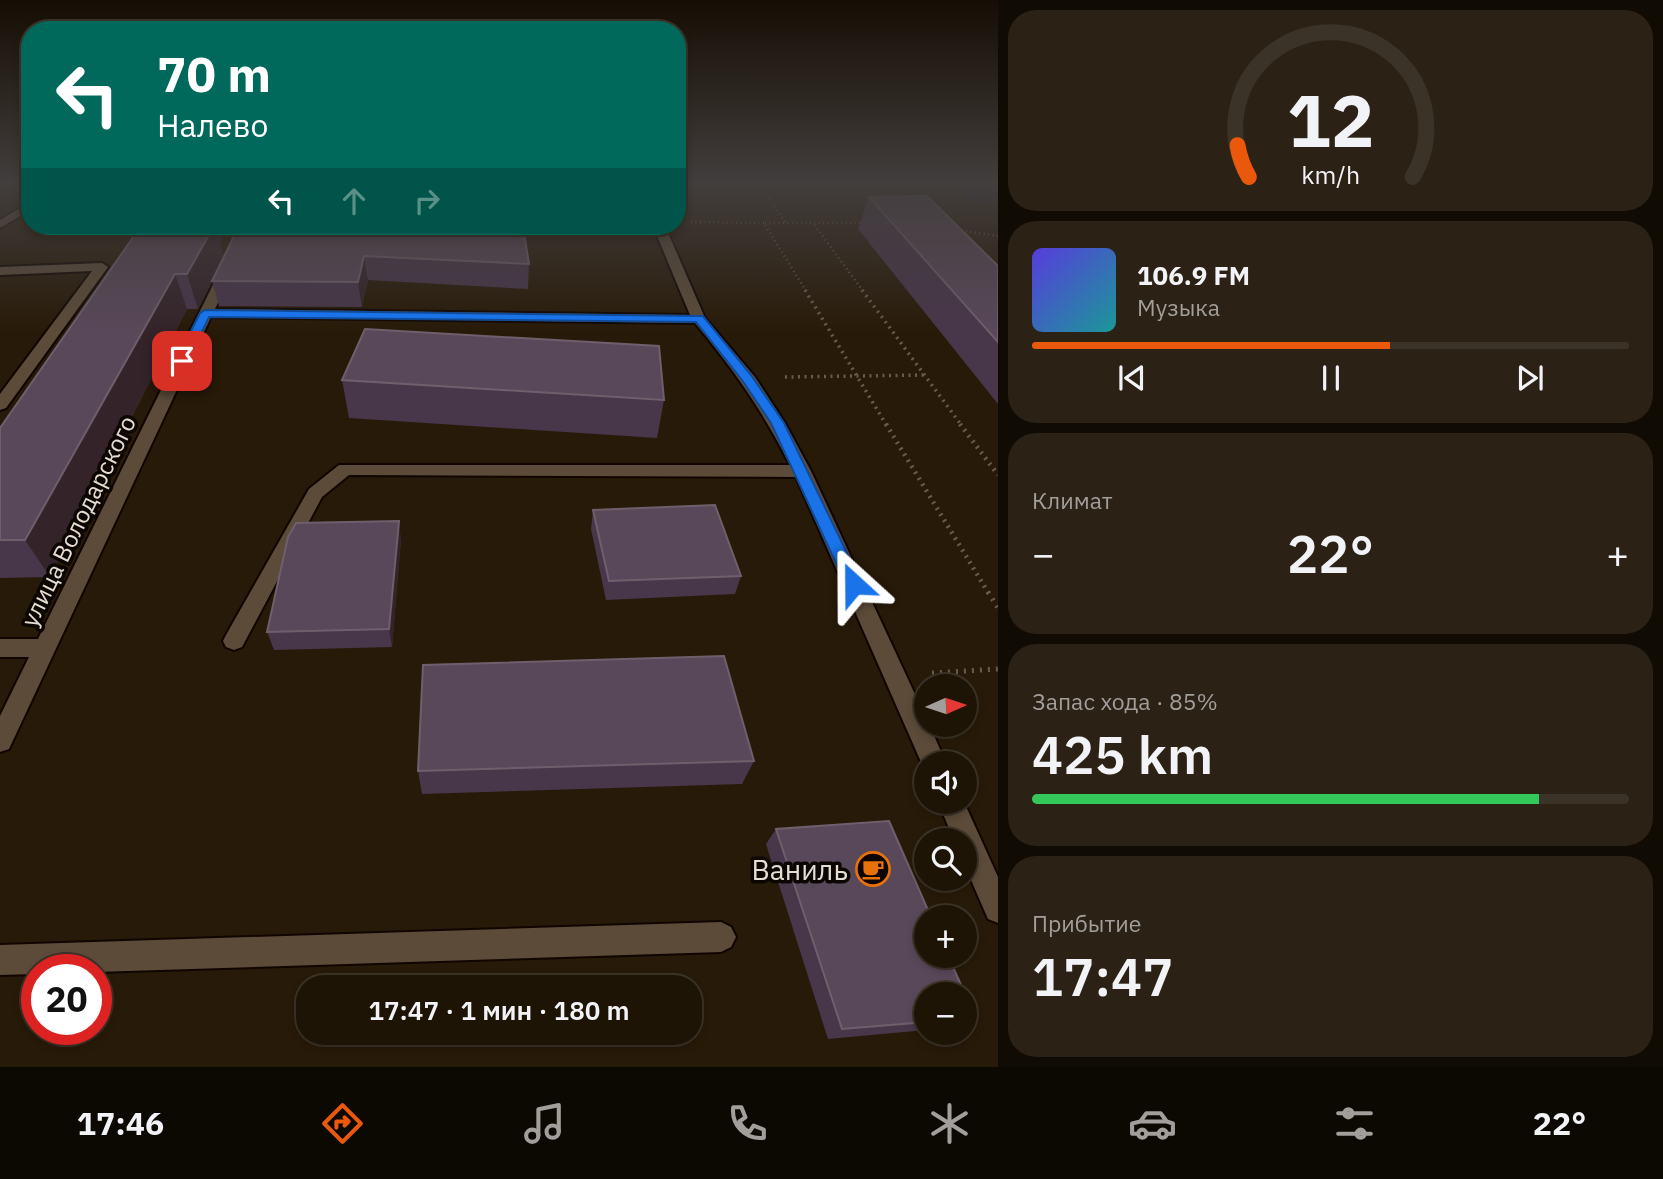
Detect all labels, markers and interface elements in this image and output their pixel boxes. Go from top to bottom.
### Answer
text: 70 m [157,42,271,105]
icon: left [42,49,133,140]
text: 12 [1287,72,1374,167]
text: Налево [157,104,268,146]
text: km/h [1301,158,1360,191]
icon: left [262,182,300,220]
icon: ahead [335,182,373,220]
icon: right [408,182,446,220]
text: 106.9 FM [1137,258,1250,292]
text: Музыка [1137,292,1220,322]
pin [152,331,212,391]
icon: arrive [163,342,201,380]
icon: previous [1113,359,1151,397]
icon: pause [1312,359,1350,397]
icon: next [1511,359,1549,397]
street label: улица Володарского [13,410,143,632]
text: Климат [1032,485,1113,515]
text: 22° [1287,520,1374,587]
text: − [1032,529,1055,578]
text: + [1606,529,1629,578]
position arrow [817,547,891,621]
north arrow [914,674,976,737]
map controls [914,674,977,1045]
text: Запас хода · 85% [1032,686,1218,716]
text: 425 km [1032,721,1213,788]
button: sound [914,751,977,814]
button: search [914,828,977,891]
cafe icon: Ваниль [854,850,892,888]
place label: Ваниль [751,851,848,888]
button: + [914,905,977,968]
text: Прибытие [1032,908,1141,938]
text: 17:47 [1032,943,1173,1010]
speed limit sign: 20 [21,954,112,1045]
button: − [914,982,977,1045]
text: 17:47 · 1 мин · 180 m [368,993,630,1027]
icon: directions [318,1099,367,1148]
icon: music [520,1099,569,1148]
icon: phone [723,1099,772,1148]
icon: climate [925,1099,974,1148]
icon: car [1128,1099,1177,1148]
icon: filters [1330,1099,1379,1148]
text: 17:46 [77,1102,164,1144]
text: 22° [1533,1102,1586,1144]

